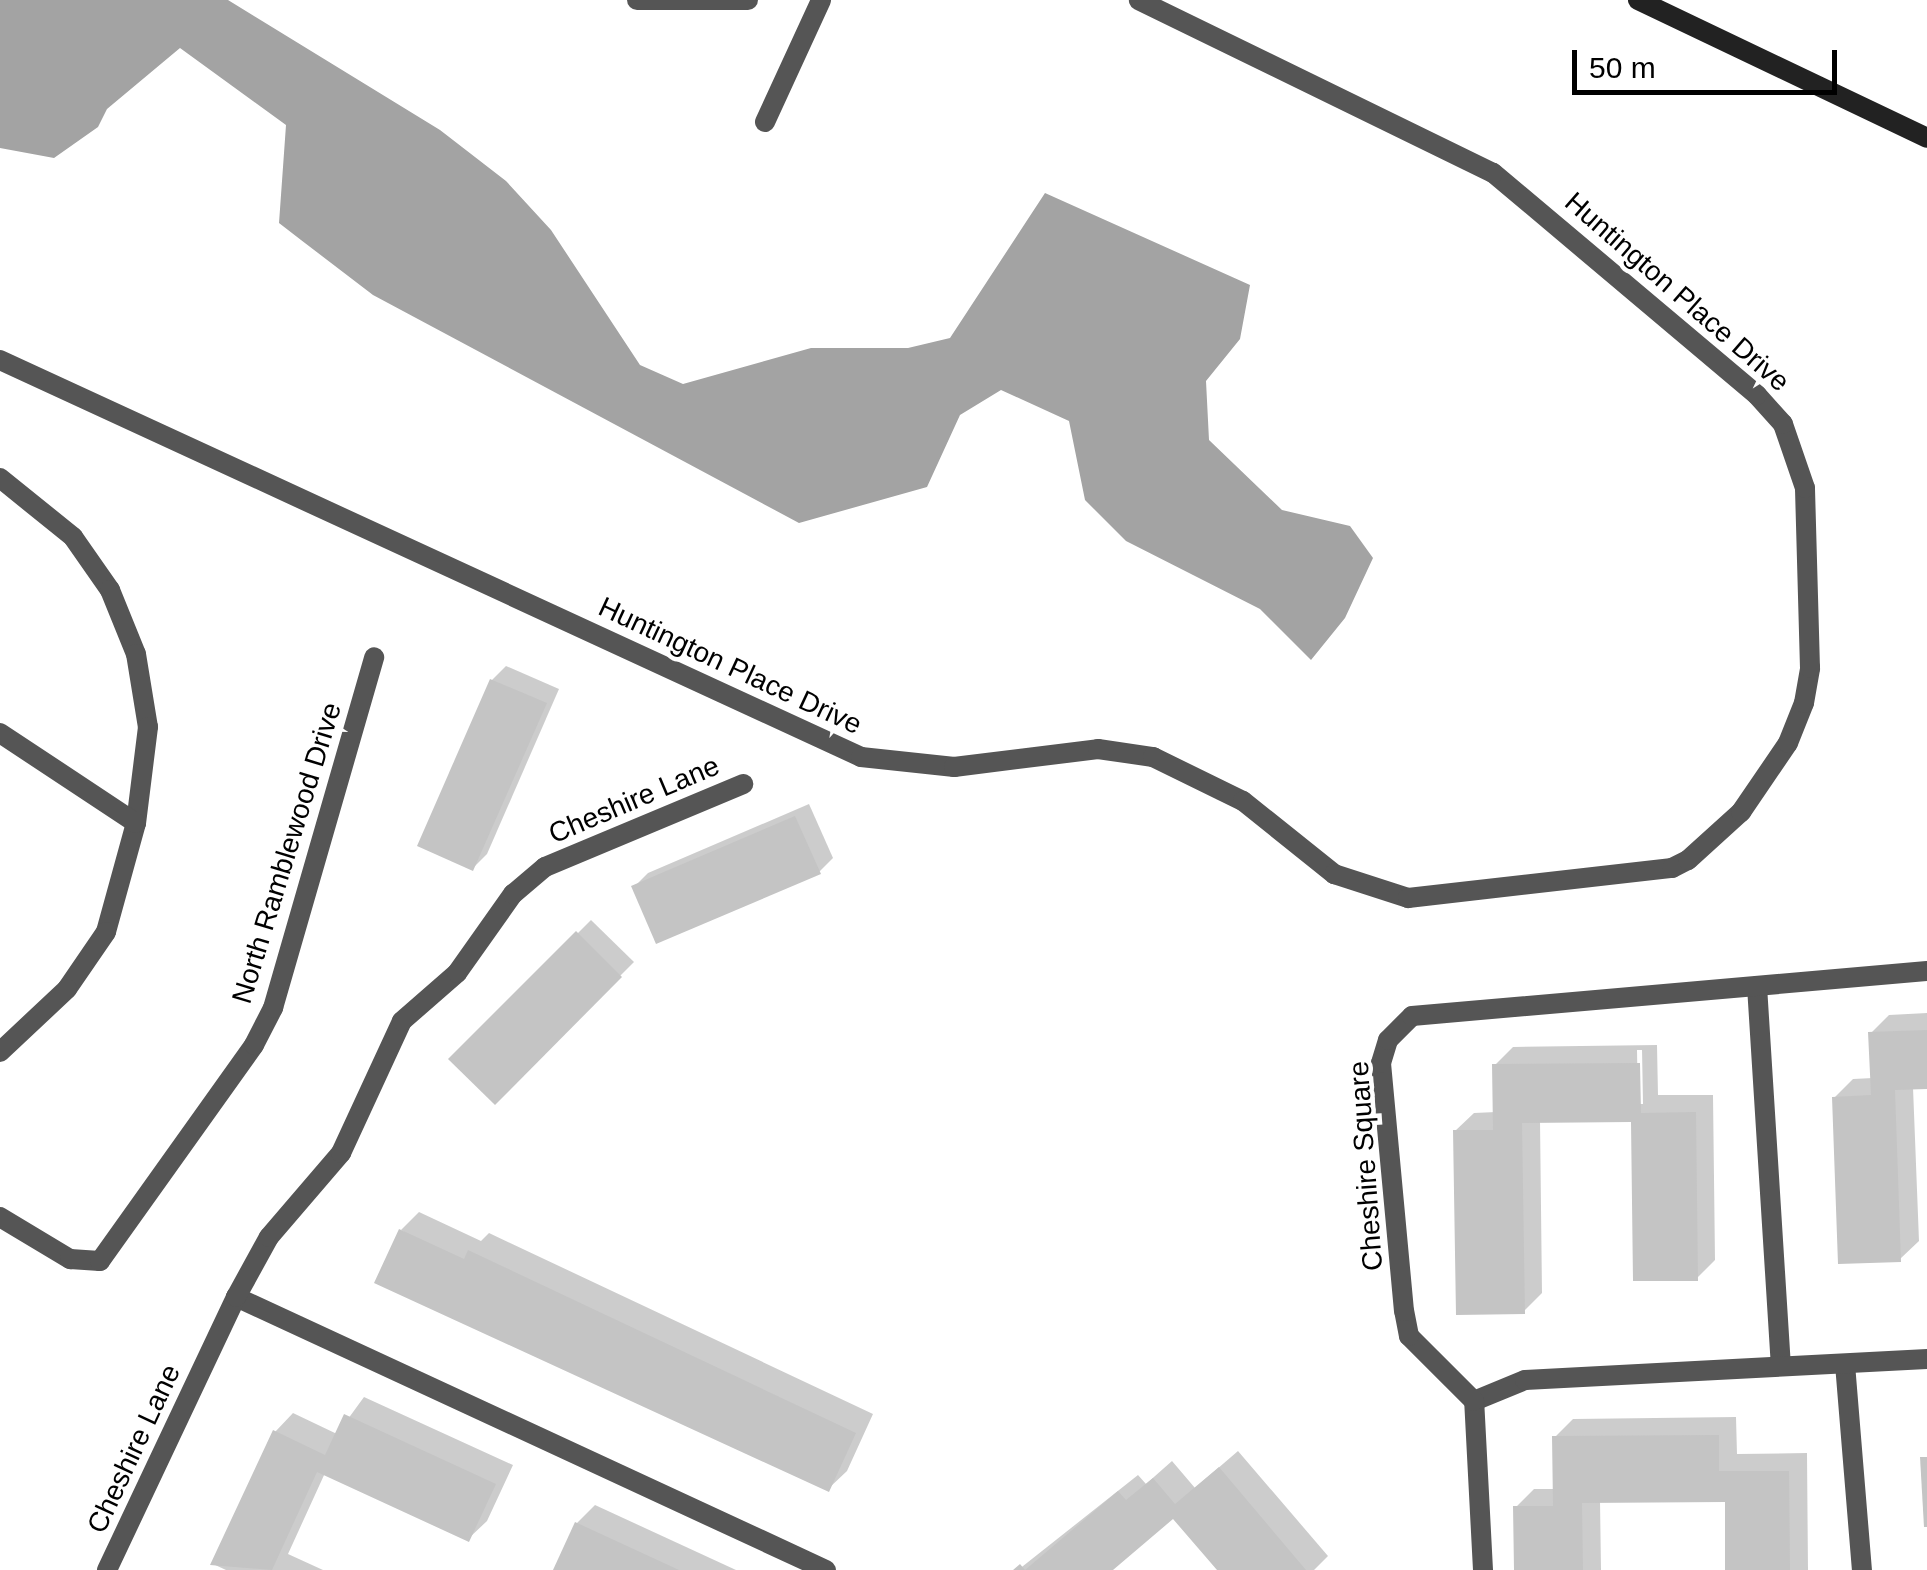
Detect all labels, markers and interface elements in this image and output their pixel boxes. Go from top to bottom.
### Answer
scale bar [1577,30,1842,92]
text: 50 m [1589,51,1656,84]
street label: Huntington Place Drive [1558,185,1796,399]
street label: Huntington Place Drive [593,590,867,742]
street label: North Ramblewood Drive [225,699,349,1007]
street label: Cheshire Lane [544,749,724,851]
street label: Cheshire Square [1342,1060,1390,1272]
street label: Cheshire Lane [80,1359,188,1539]

